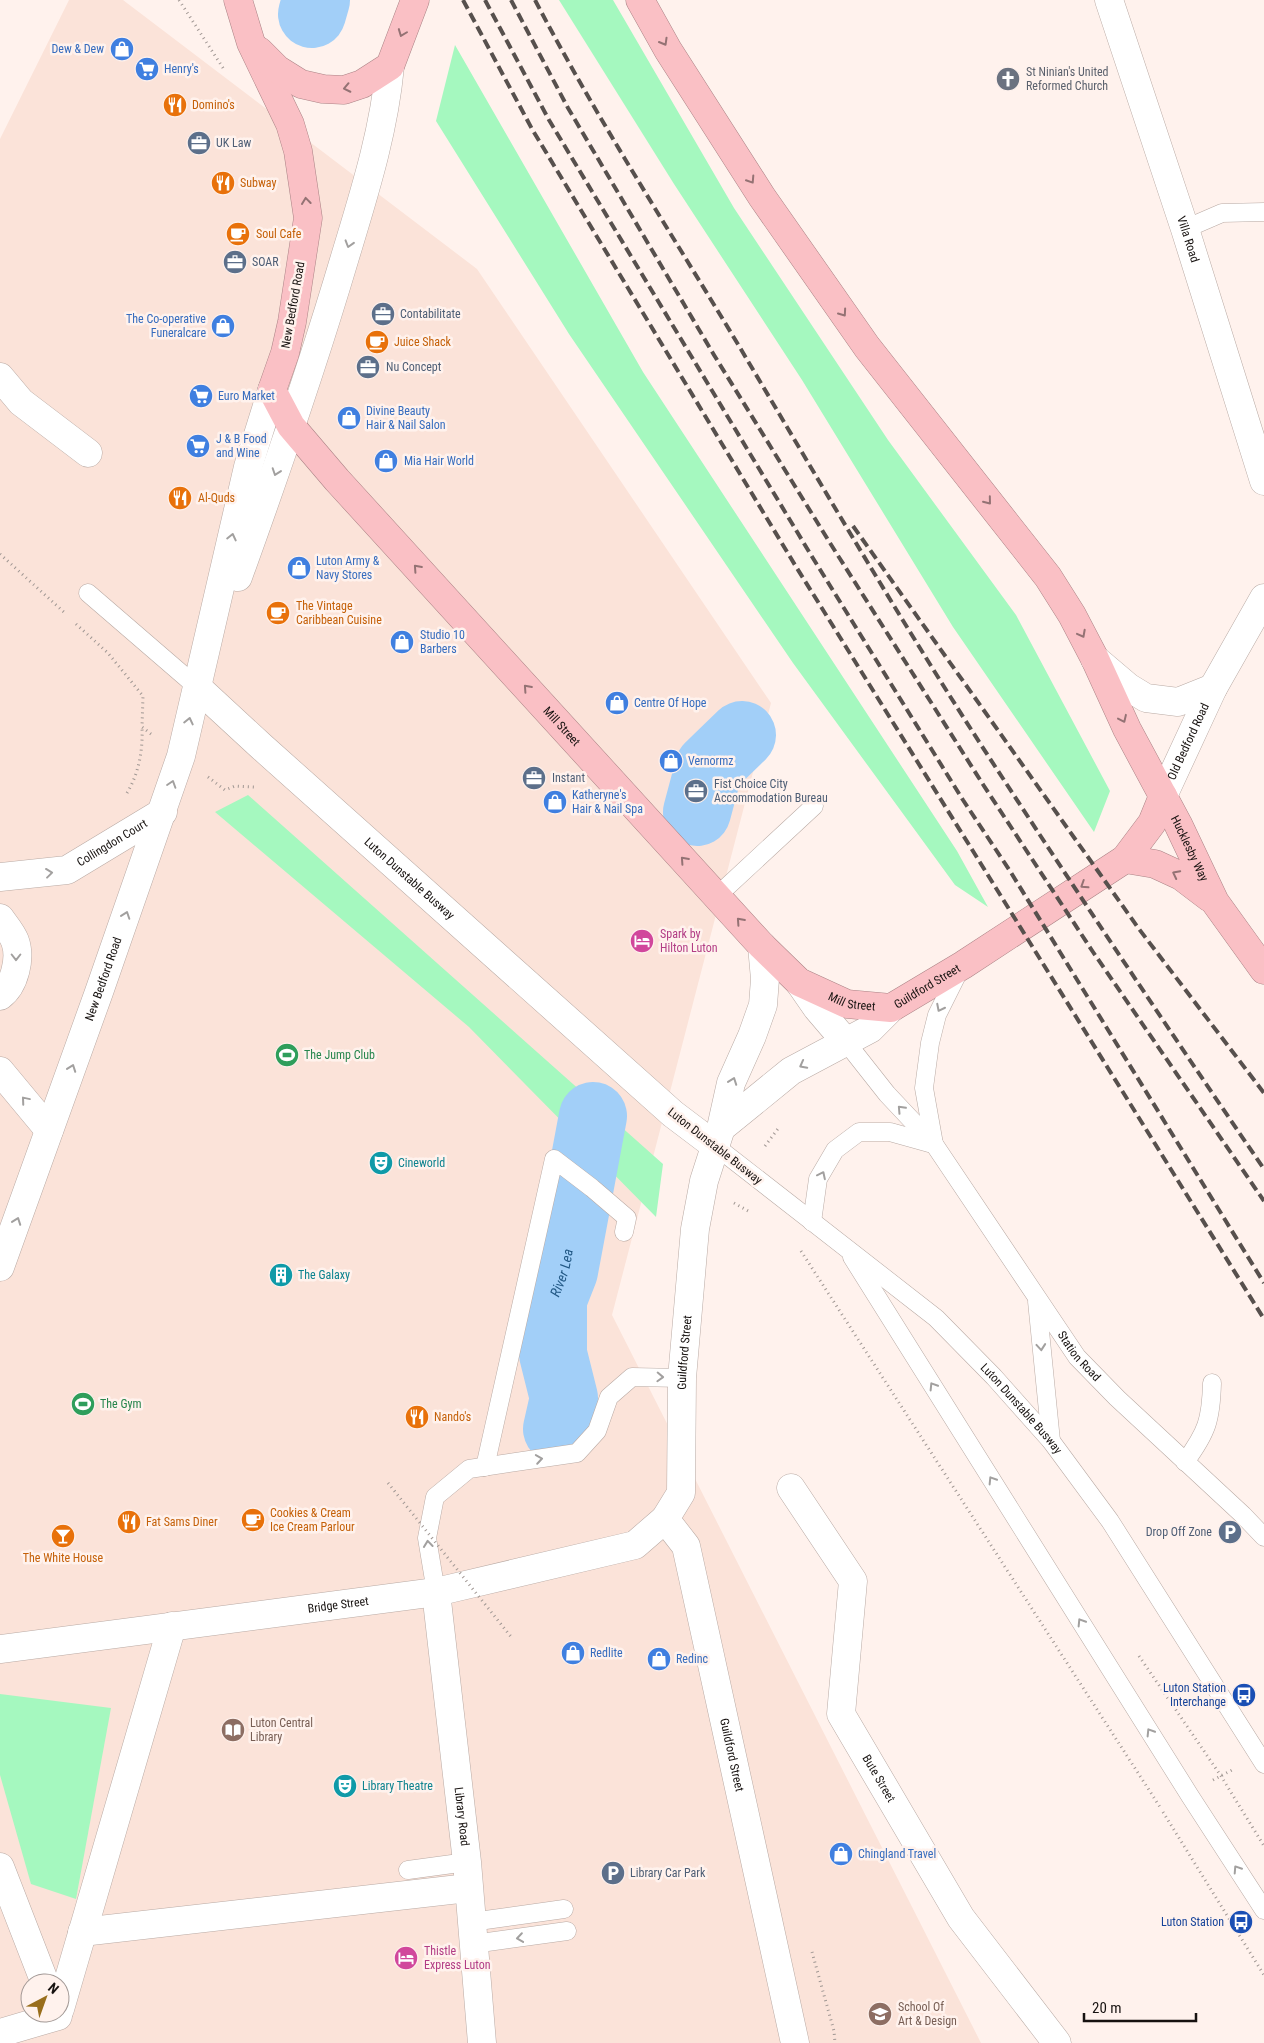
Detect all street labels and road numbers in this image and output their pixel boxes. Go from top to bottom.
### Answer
street label: Villa Road [1174,214,1202,264]
street label: New Bedford Road [278,260,308,350]
street label: Old Bedford Road [1164,701,1212,782]
street label: Mill Street [540,704,583,749]
street label: Hucklesby Way [1168,813,1211,884]
street label: Collingdon Court [74,816,150,869]
street label: Luton Dunstable Busway [361,835,457,922]
street label: New Bedford Road [82,935,125,1023]
street label: Guildford Street [892,961,963,1012]
street label: Mill Street [826,989,876,1014]
street label: Luton Dunstable Busway [665,1105,765,1187]
street label: Guildford Street [675,1314,694,1390]
street label: Station Road [1055,1328,1104,1384]
street label: Luton Dunstable Busway [978,1361,1065,1457]
street label: Bridge Street [307,1594,370,1616]
street label: Guildford Street [717,1717,747,1793]
street label: Bute Street [860,1752,898,1805]
street label: Library Road [451,1786,472,1847]

